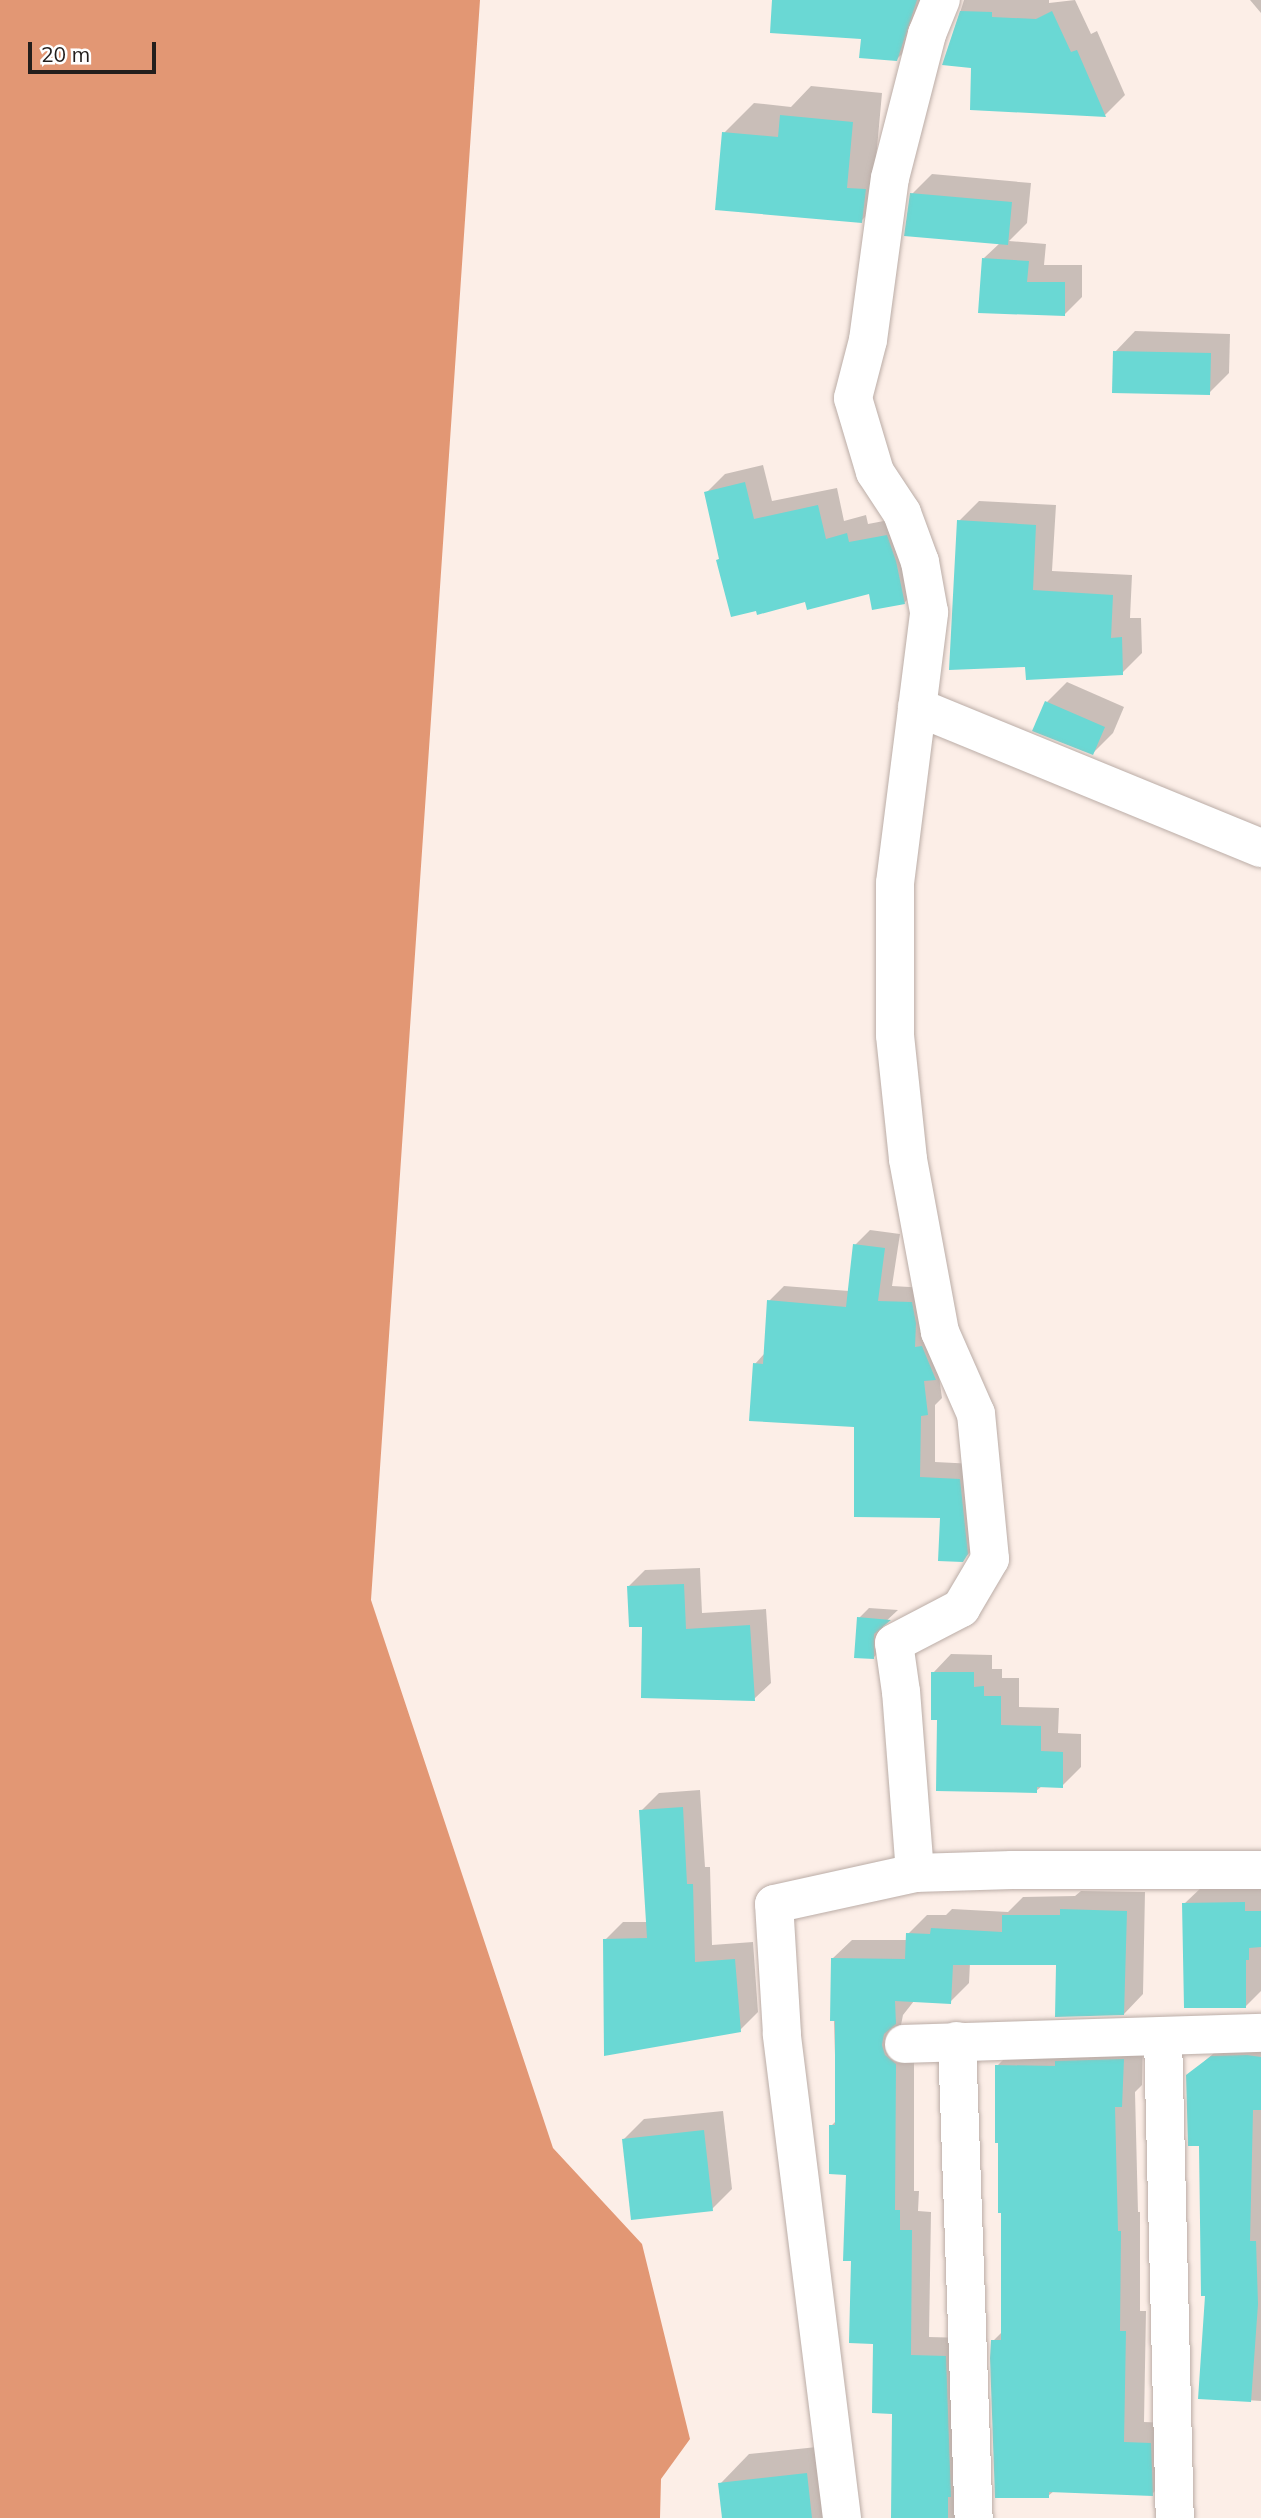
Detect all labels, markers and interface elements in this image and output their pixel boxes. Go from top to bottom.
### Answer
scale bar [32,28,159,72]
text: 20 m [41,41,90,67]

